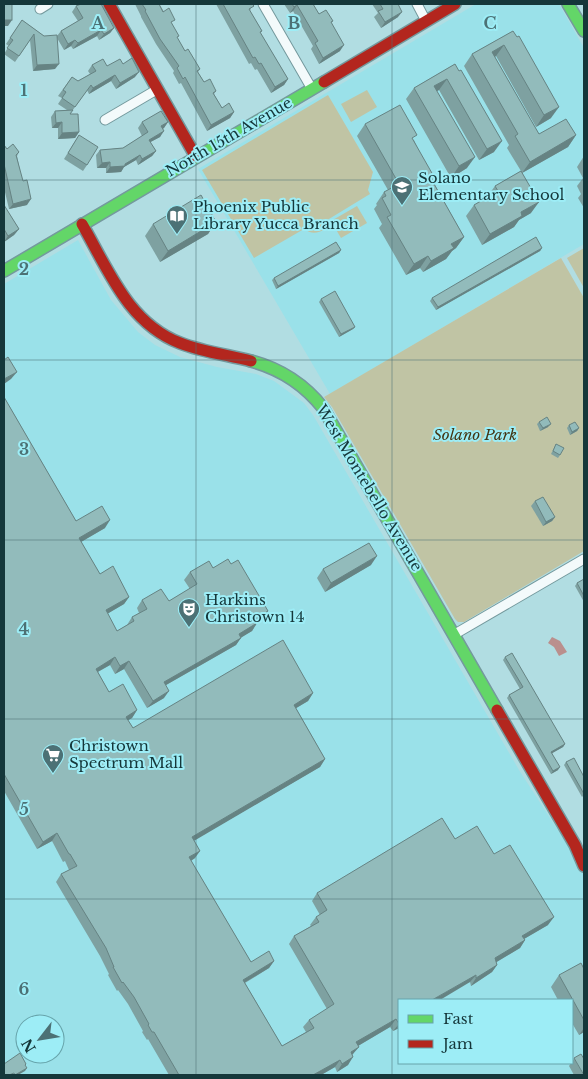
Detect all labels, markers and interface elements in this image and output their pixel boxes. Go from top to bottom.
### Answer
text: A [91,13,106,33]
text: B [288,13,301,33]
text: C [483,13,497,33]
text: 1 [21,80,28,100]
street label: North 15th Avenue [162,93,295,180]
place label: Solano Elementary School [418,168,565,204]
school or university icon: Solano Elementary School [390,175,414,206]
place label: Phoenix Public Library Yucca Branch [193,197,359,233]
library icon: Phoenix Public Library Yucca Branch [165,204,189,235]
text: 2 [19,259,29,279]
street label: West Montebello Avenue [312,400,427,575]
park label: Solano Park [433,425,517,444]
text: 3 [19,439,29,459]
place label: Harkins Christown 14 [205,590,305,626]
theatre icon: Harkins Christown 14 [177,597,201,628]
text: 4 [19,619,29,639]
place label: Christown Spectrum Mall [69,736,183,772]
supermarket icon: Christown Spectrum Mall [41,743,65,774]
text: 5 [19,799,29,819]
text: 6 [19,979,30,999]
legend [398,999,573,1064]
text: Fast [443,1009,474,1028]
north arrow [15,1014,65,1064]
text: Jam [441,1034,473,1053]
text: N [18,1035,40,1056]

